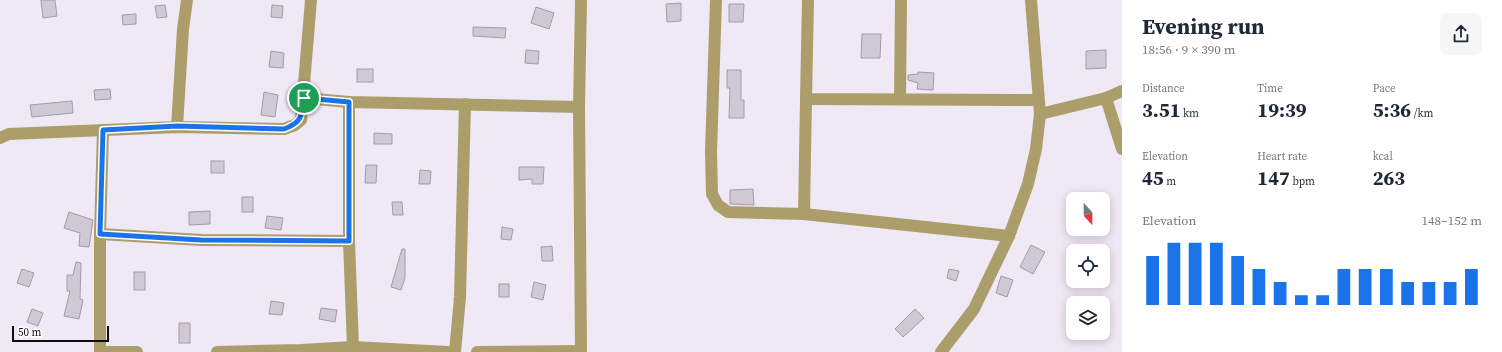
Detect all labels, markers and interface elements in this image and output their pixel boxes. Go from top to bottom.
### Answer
text: Evening run [1142,11,1265,41]
button: share [1440,13,1482,55]
text: 18:56 · 9 × 390 m [1142,41,1236,58]
pin [287,81,321,115]
text: Distance [1142,81,1185,96]
text: Time [1257,81,1283,96]
text: Pace [1373,81,1396,96]
icon: arrive [293,87,315,109]
text: 3.51 [1142,96,1181,124]
text: 19:39 [1257,96,1307,124]
text: 5:36 [1373,96,1411,124]
text: km [1181,106,1199,121]
text: /km [1411,106,1433,121]
text: Elevation [1142,149,1188,164]
text: Heart rate [1257,149,1307,164]
text: kcal [1373,149,1393,164]
text: 45 [1142,164,1164,192]
text: 147 [1257,164,1290,192]
text: 263 [1373,164,1405,192]
text: m [1164,174,1176,189]
text: bpm [1290,174,1315,189]
north arrow [1066,192,1110,236]
map controls [1066,192,1110,340]
text: Elevation [1142,212,1196,229]
text: 148–152 m [1422,212,1482,229]
button: locate [1066,244,1110,288]
button: layers [1066,296,1110,340]
scale bar [12,324,109,343]
text: 50 m [18,325,41,340]

